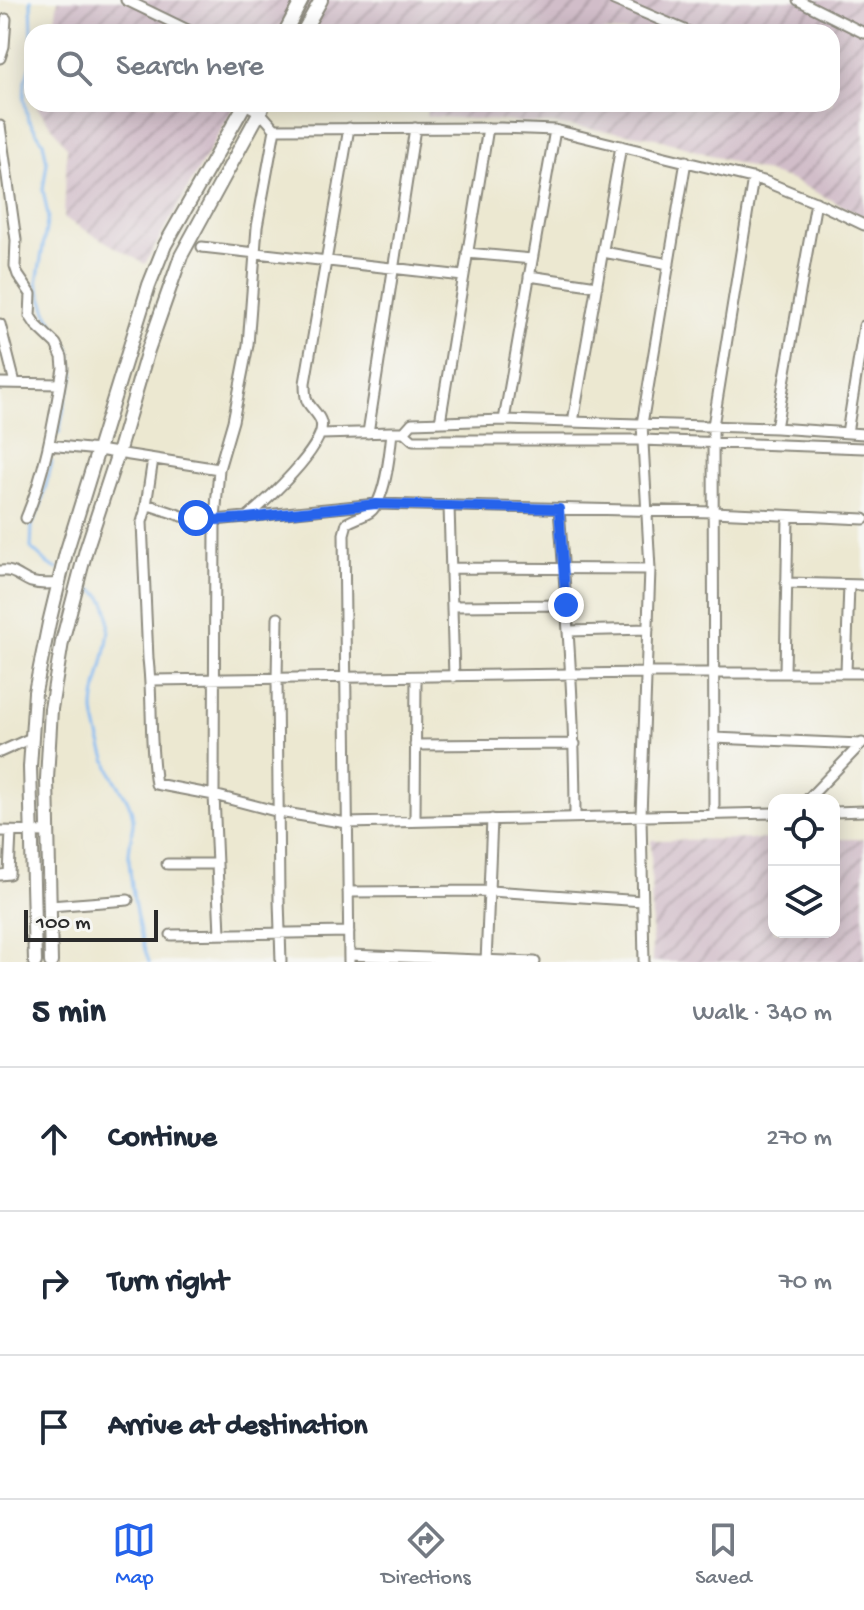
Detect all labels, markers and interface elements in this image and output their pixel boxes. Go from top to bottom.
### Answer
search box [24,24,840,112]
icon: search [52,46,96,90]
text: Search here [116,51,264,86]
route start [178,500,214,536]
route end [548,587,584,623]
map controls [768,794,840,938]
button: locate [768,794,840,866]
button: layers [768,866,840,938]
scale bar [24,906,158,942]
text: 100 m [36,911,91,937]
text: 5 min [32,994,106,1034]
text: Walk · 340 m [692,999,832,1030]
icon: ahead [32,1117,76,1161]
text: Continue [108,1122,217,1157]
text: 270 m [766,1124,832,1155]
icon: right [32,1261,76,1305]
text: Turn right [108,1266,228,1301]
text: 70 m [779,1268,832,1299]
icon: arrive [32,1405,76,1449]
text: Arrive at destination [108,1410,368,1445]
tab: Map [112,1518,156,1592]
tab: Directions [381,1518,471,1592]
tab: Saved [695,1518,752,1592]

